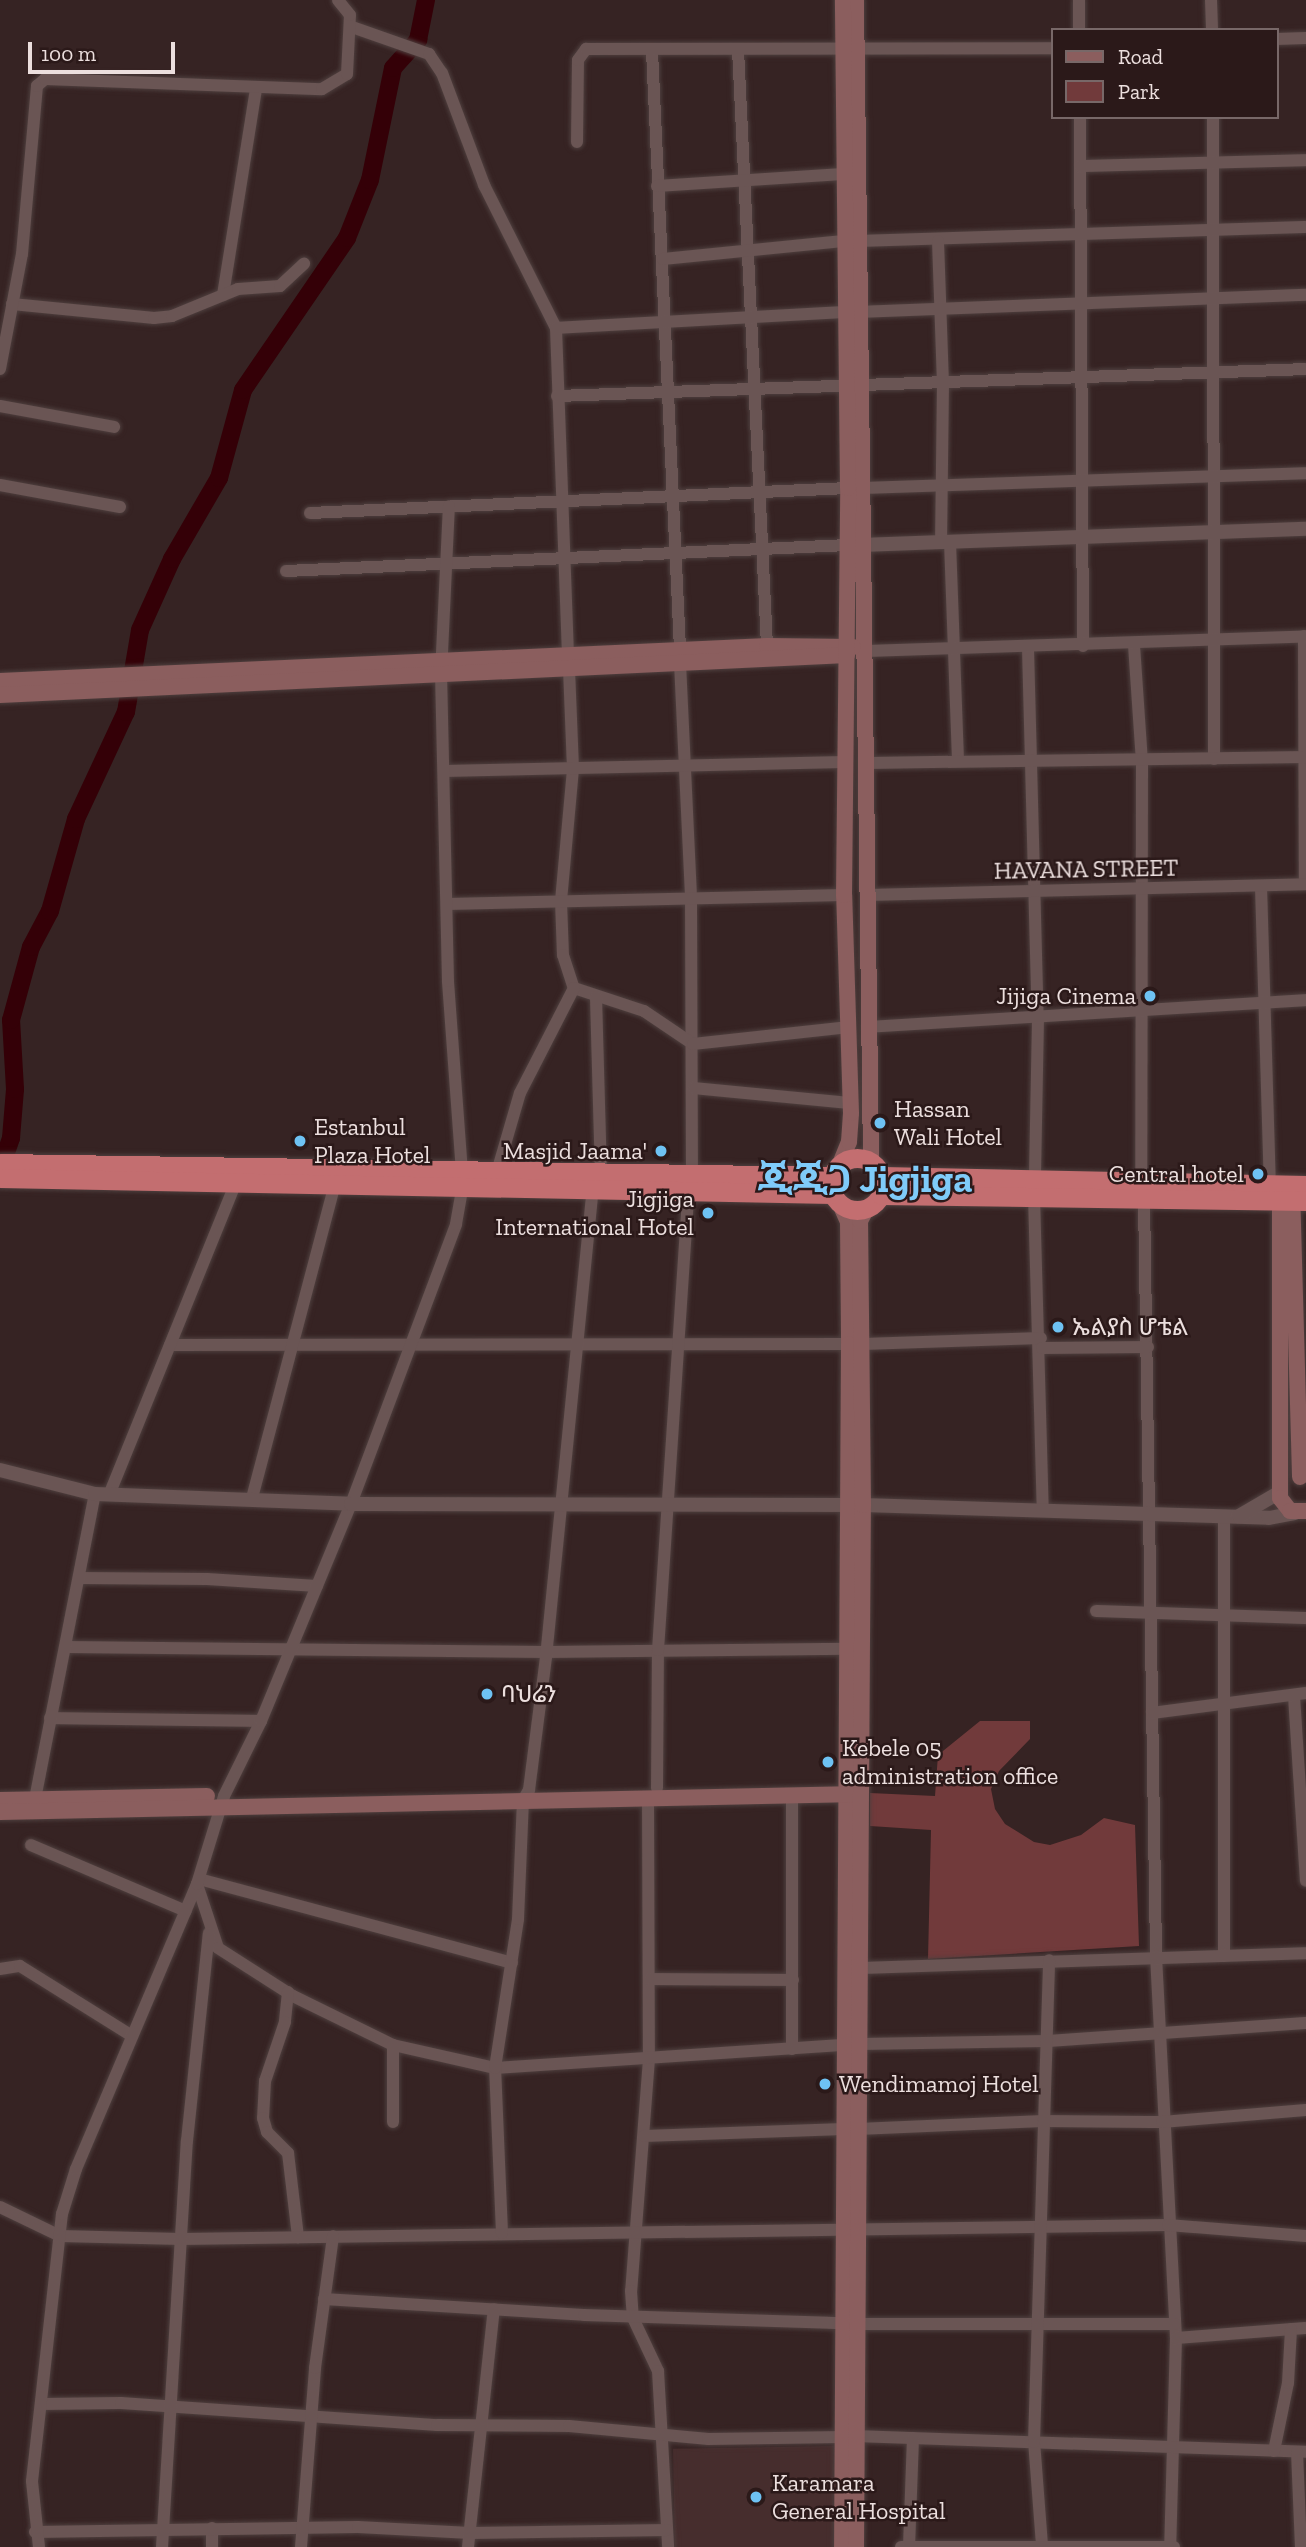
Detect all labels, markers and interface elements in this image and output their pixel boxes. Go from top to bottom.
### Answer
scale bar [32,28,178,72]
legend [1050,28,1278,119]
text: 100 m [41,41,96,66]
text: Road [1118,44,1163,69]
text: Park [1118,79,1160,104]
street label: HAVANA STREET [993,853,1179,885]
place label: Jijiga Cinema [996,982,1136,1010]
marker: Jijiga Cinema [1142,988,1158,1004]
place label: Hassan Wali Hotel [894,1095,1002,1151]
place label: Estanbul Plaza Hotel [314,1113,430,1169]
marker: Hassan Wali Hotel [872,1115,888,1131]
marker: Estanbul Plaza Hotel [292,1133,308,1149]
place label: Masjid Jaama' [503,1137,647,1165]
marker: Masjid Jaama' [653,1143,669,1159]
district label: ጂጂጋ Jigjiga [758,1157,972,1203]
place label: Central hotel [1109,1160,1244,1188]
marker: Central hotel [1250,1166,1266,1182]
place label: Jigjiga International Hotel [495,1185,694,1241]
marker: Jigjiga International Hotel [700,1205,716,1221]
place label: ኤልያስ ሆቴል [1072,1313,1188,1341]
marker: ኤልያስ ሆቴል [1050,1319,1066,1335]
place label: ባህሬን [501,1680,556,1708]
marker: ባህሬን [479,1686,495,1702]
place label: Kebele 05 administration office [842,1734,1058,1790]
marker: Kebele 05 administration office [820,1754,836,1770]
place label: Wendimamoj Hotel [839,2070,1039,2098]
marker: Wendimamoj Hotel [817,2076,833,2092]
place label: Karamara General Hospital [772,2469,946,2525]
marker: Karamara General Hospital [746,2487,766,2507]

